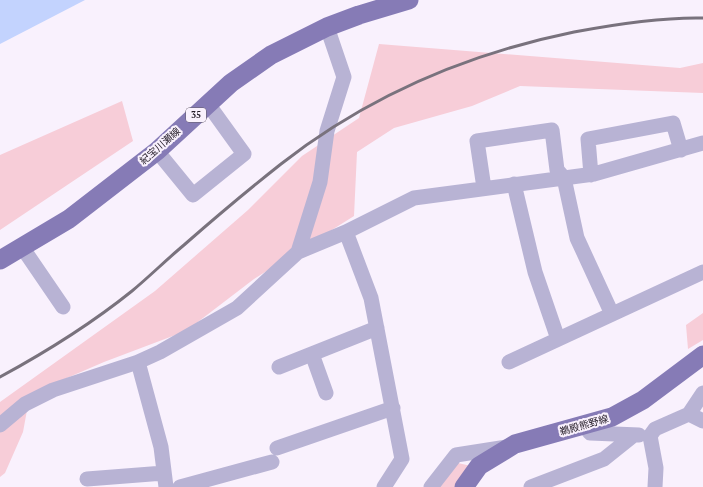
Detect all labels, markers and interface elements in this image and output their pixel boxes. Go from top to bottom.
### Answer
road number: 35 [186,108,206,122]
street label: 紀宝川瀬線 [137,125,183,167]
street label: 鵜殿熊野線 [558,412,610,438]

